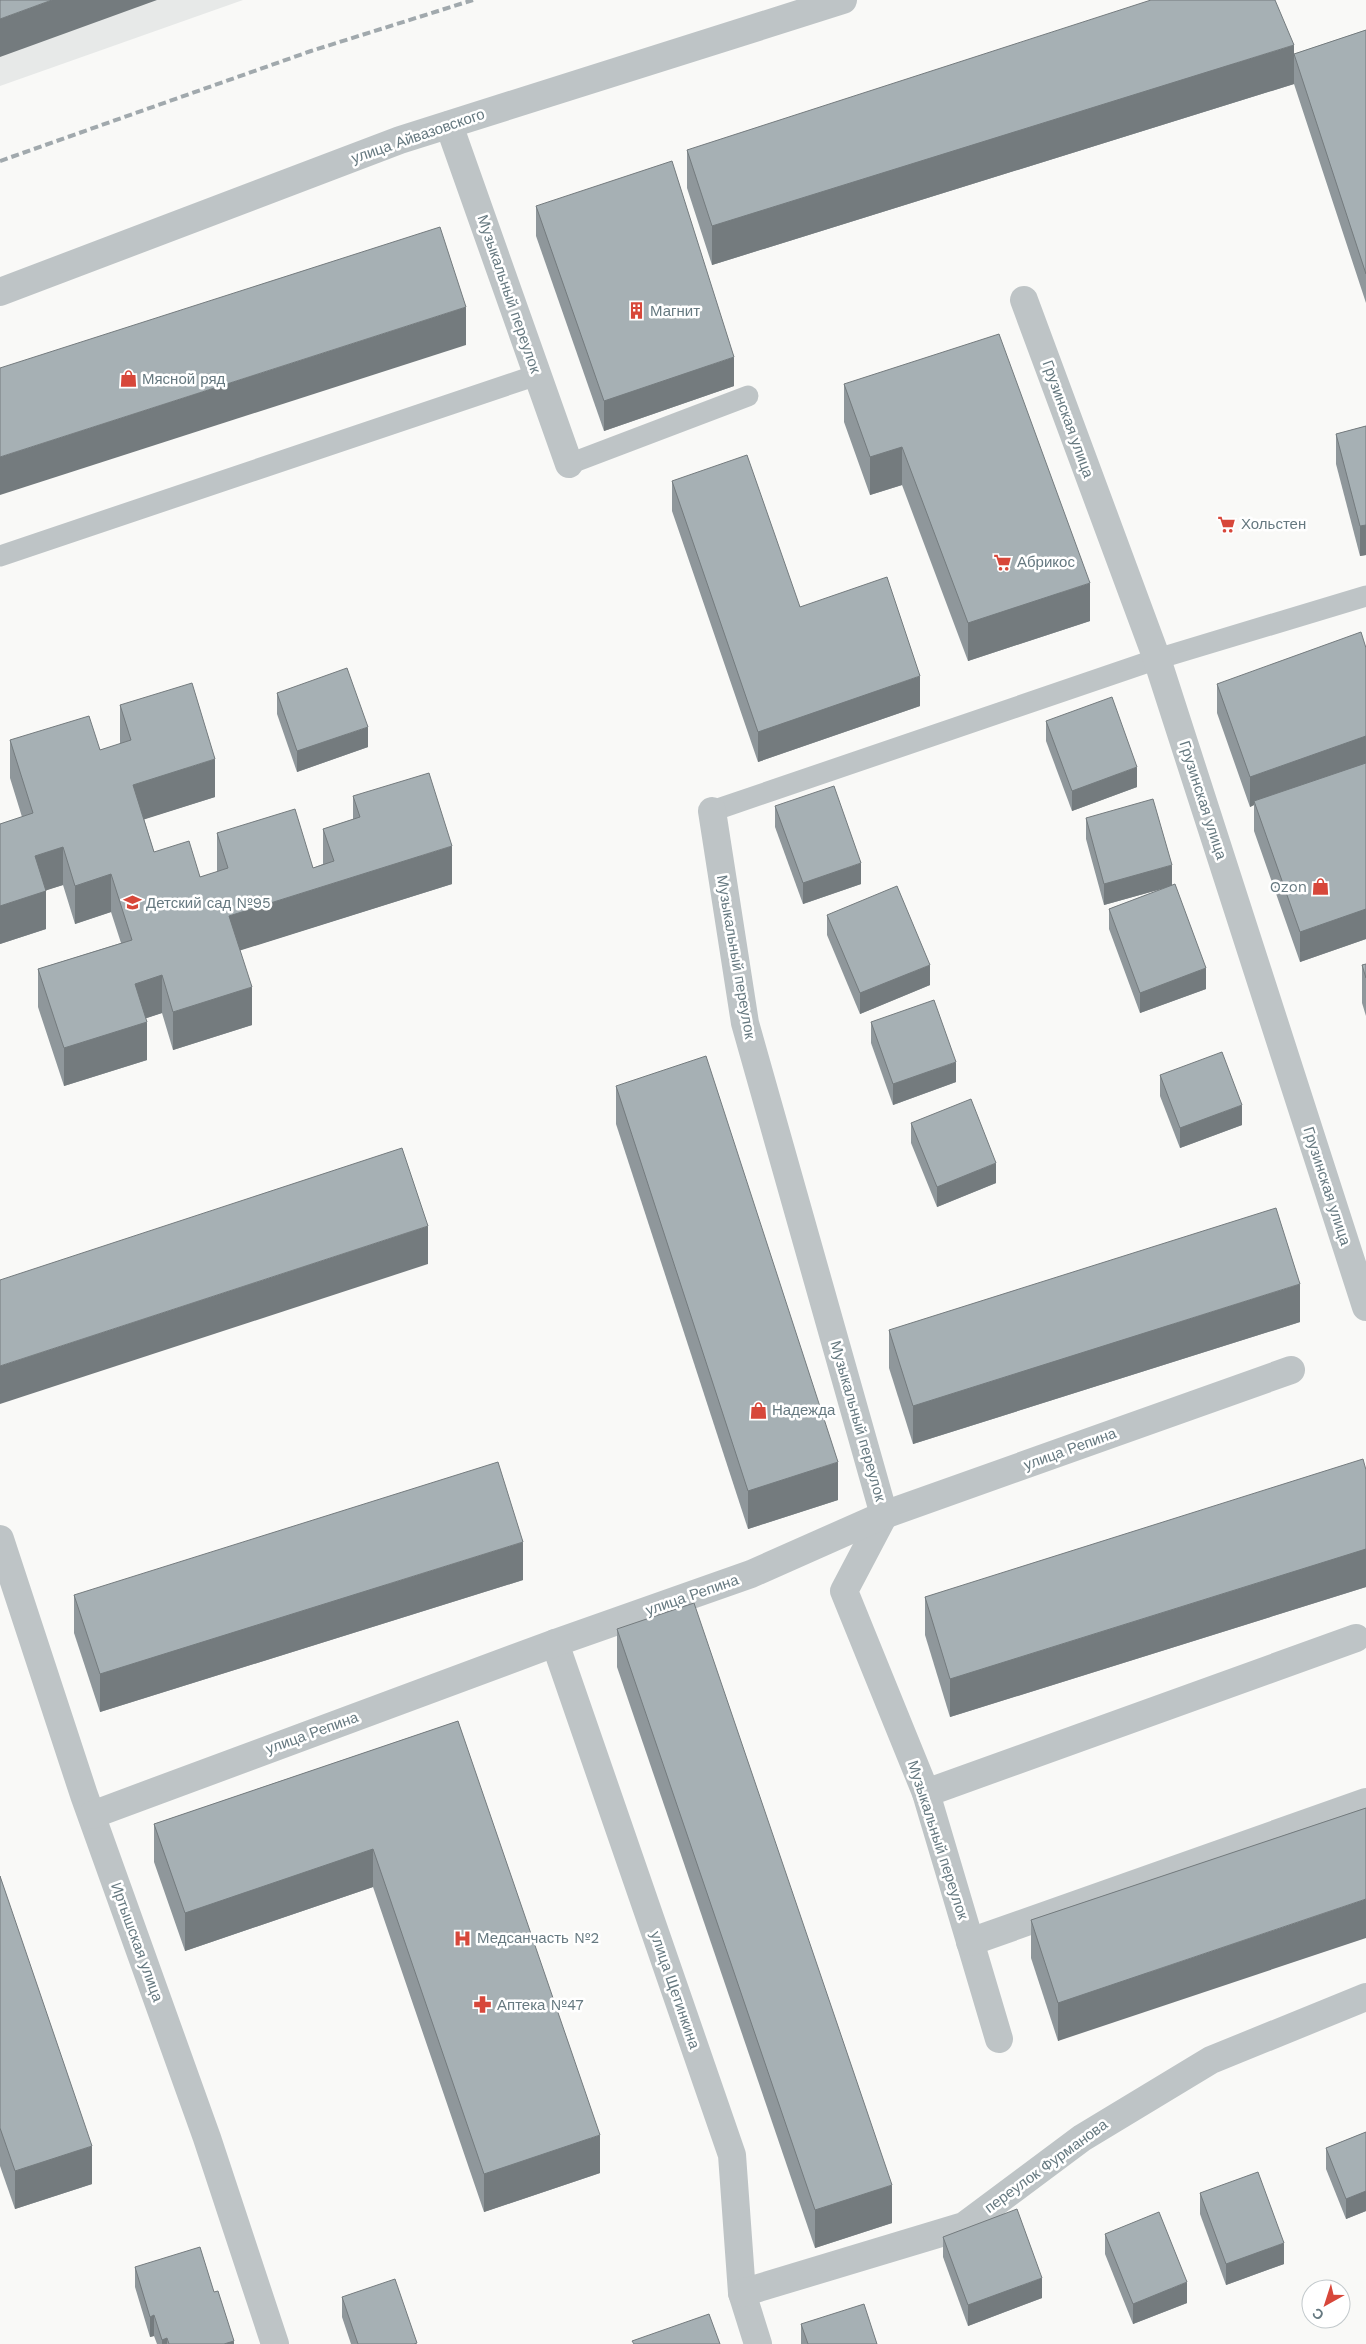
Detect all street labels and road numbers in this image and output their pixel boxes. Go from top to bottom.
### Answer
street label: улица Айвазовского [349,105,487,167]
street label: Музыкальный переулок [473,213,545,376]
street label: Грузинская улица [1038,358,1098,481]
street label: Грузинская улица [1175,738,1231,862]
street label: Музыкальный переулок [713,874,759,1041]
street label: Грузинская улица [1299,1124,1355,1248]
street label: Музыкальный переулок [826,1339,890,1504]
street label: улица Репина [1021,1424,1119,1474]
street label: улица Репина [643,1570,741,1619]
street label: улица Репина [263,1708,361,1758]
street label: Музыкальный переулок [904,1758,972,1922]
street label: Иртышская улица [107,1880,167,2005]
street label: улица Щетинкина [646,1929,704,2052]
street label: переулок Фурманова [981,2115,1112,2217]

